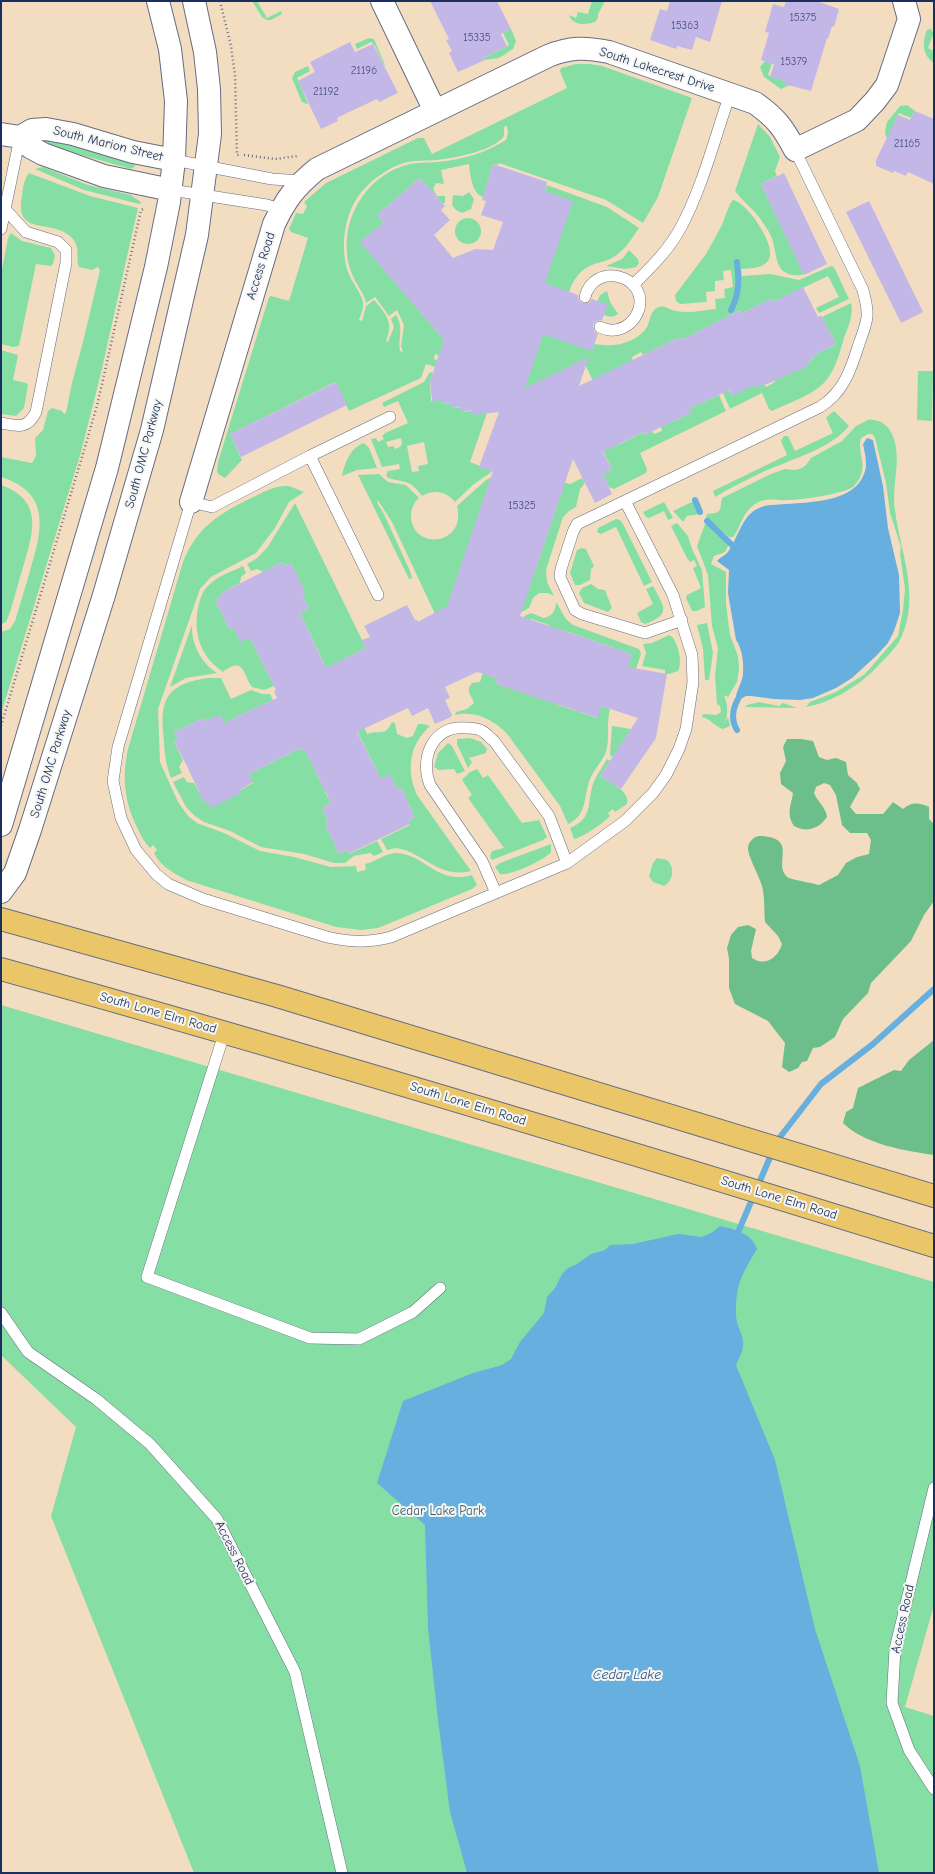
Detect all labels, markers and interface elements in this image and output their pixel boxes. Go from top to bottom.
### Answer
house number: 15375 [789,11,817,25]
house number: 15363 [671,19,699,33]
house number: 15335 [463,31,491,45]
street label: South Lakecrest Drive [597,44,717,96]
house number: 15379 [781,55,807,69]
house number: 21196 [351,64,377,78]
house number: 21192 [313,85,339,99]
street label: South Marion Street [52,123,164,165]
house number: 21165 [894,137,920,151]
street label: Access Road [243,230,279,302]
street label: South OMC Parkway [122,398,166,510]
house number: 15325 [508,499,536,513]
street label: South OMC Parkway [27,708,75,820]
street label: South Lone Elm Road [98,989,218,1037]
street label: South Lone Elm Road [408,1079,528,1129]
street label: South Lone Elm Road [719,1173,839,1223]
park label: Cedar Lake Park [392,1503,484,1519]
street label: Access Road [211,1518,257,1588]
street label: Access Road [888,1583,918,1655]
water label: Cedar Lake [593,1667,661,1683]

